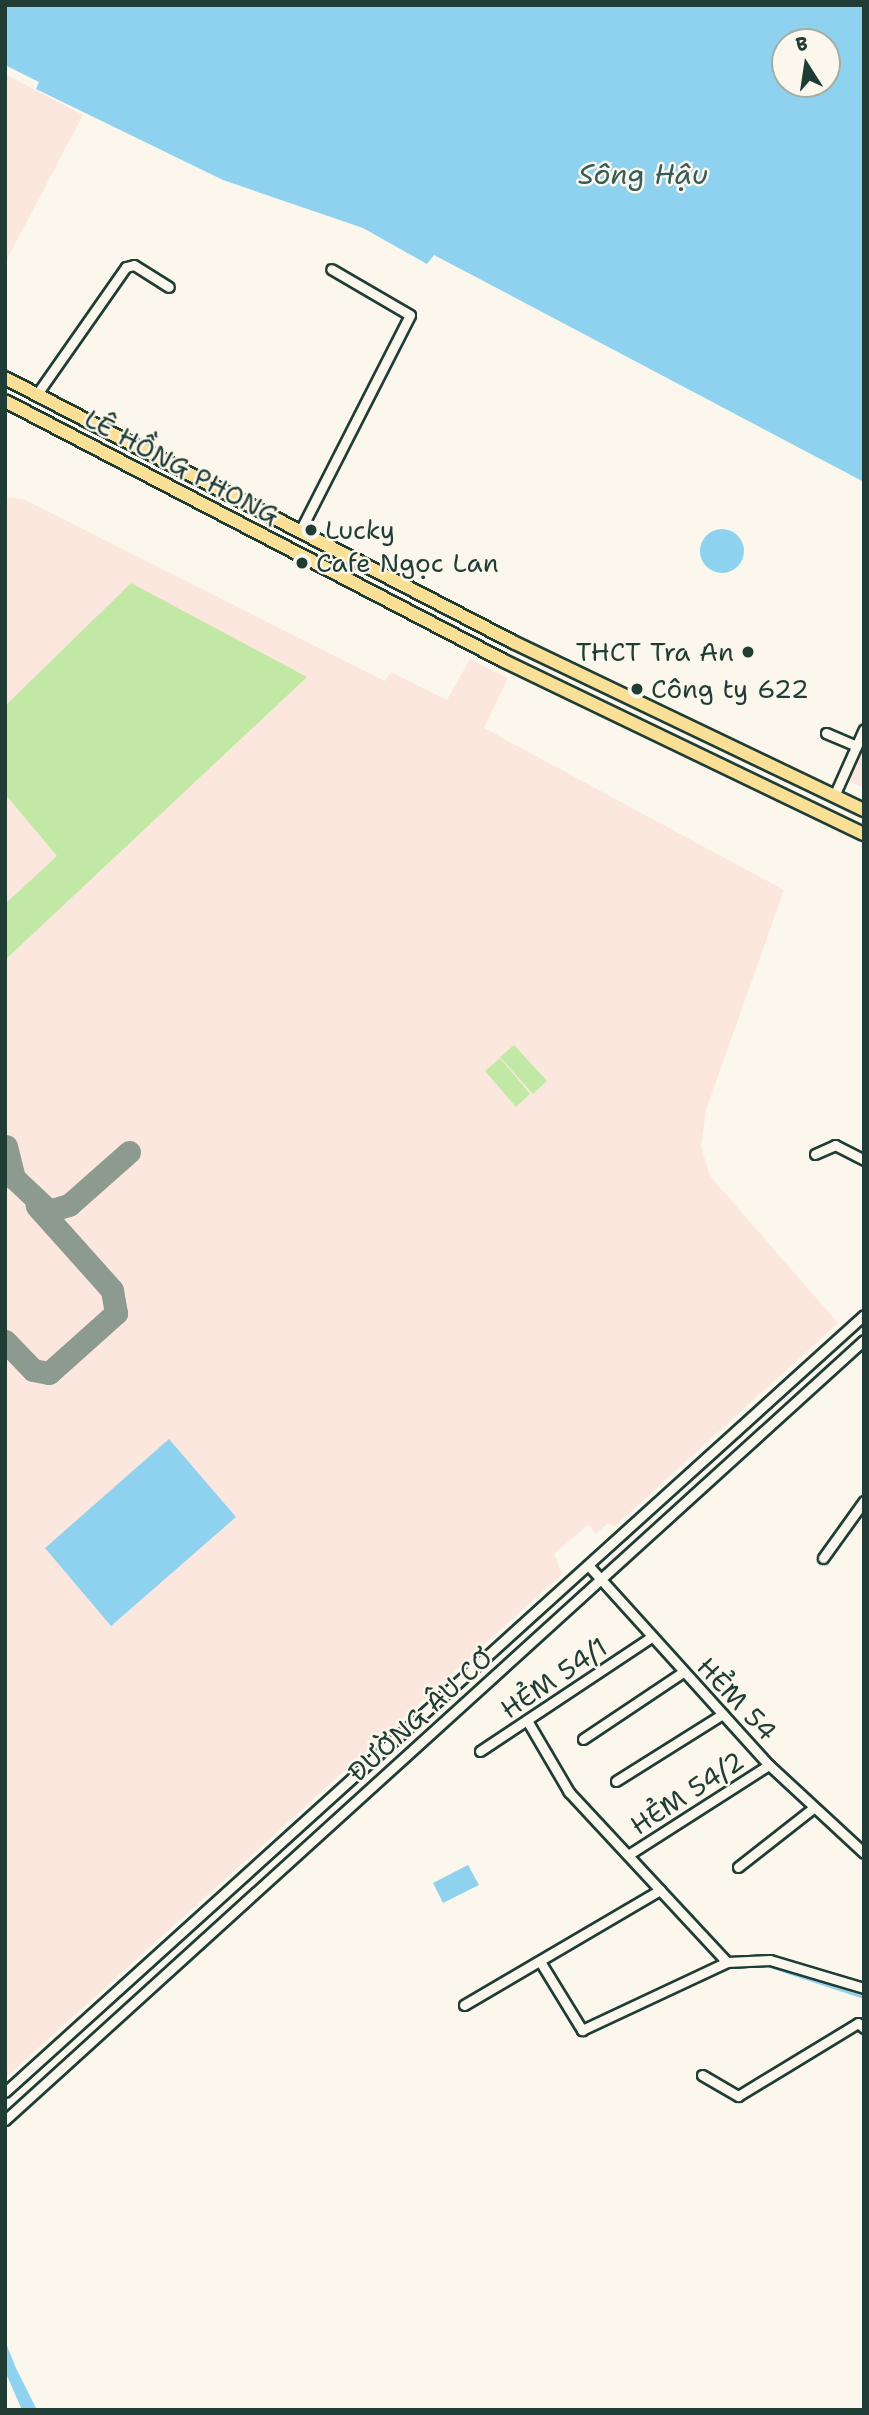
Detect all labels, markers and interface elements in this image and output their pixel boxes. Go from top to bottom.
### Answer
north arrow [771,28,841,98]
text: B [794,30,810,57]
water label: Sông Hậu [578,157,708,191]
street label: LÊ HỒNG PHONG [79,403,285,531]
place label: Lucky [325,514,395,546]
marker: Lucky [303,522,319,538]
place label: Cafe Ngọc Lan [316,547,499,579]
marker: Cafe Ngọc Lan [294,555,310,571]
place label: THCT Tra An [576,636,734,668]
marker: THCT Tra An [740,644,756,660]
place label: Công ty 622 [651,673,809,705]
marker: Công ty 622 [629,681,645,697]
street label: HẺM 54/1 [495,1631,613,1725]
street label: ĐƯỜNG ÂU CƠ [341,1642,499,1788]
street label: HẺM 54 [691,1651,783,1747]
street label: HẺM 54/2 [624,1745,750,1841]

